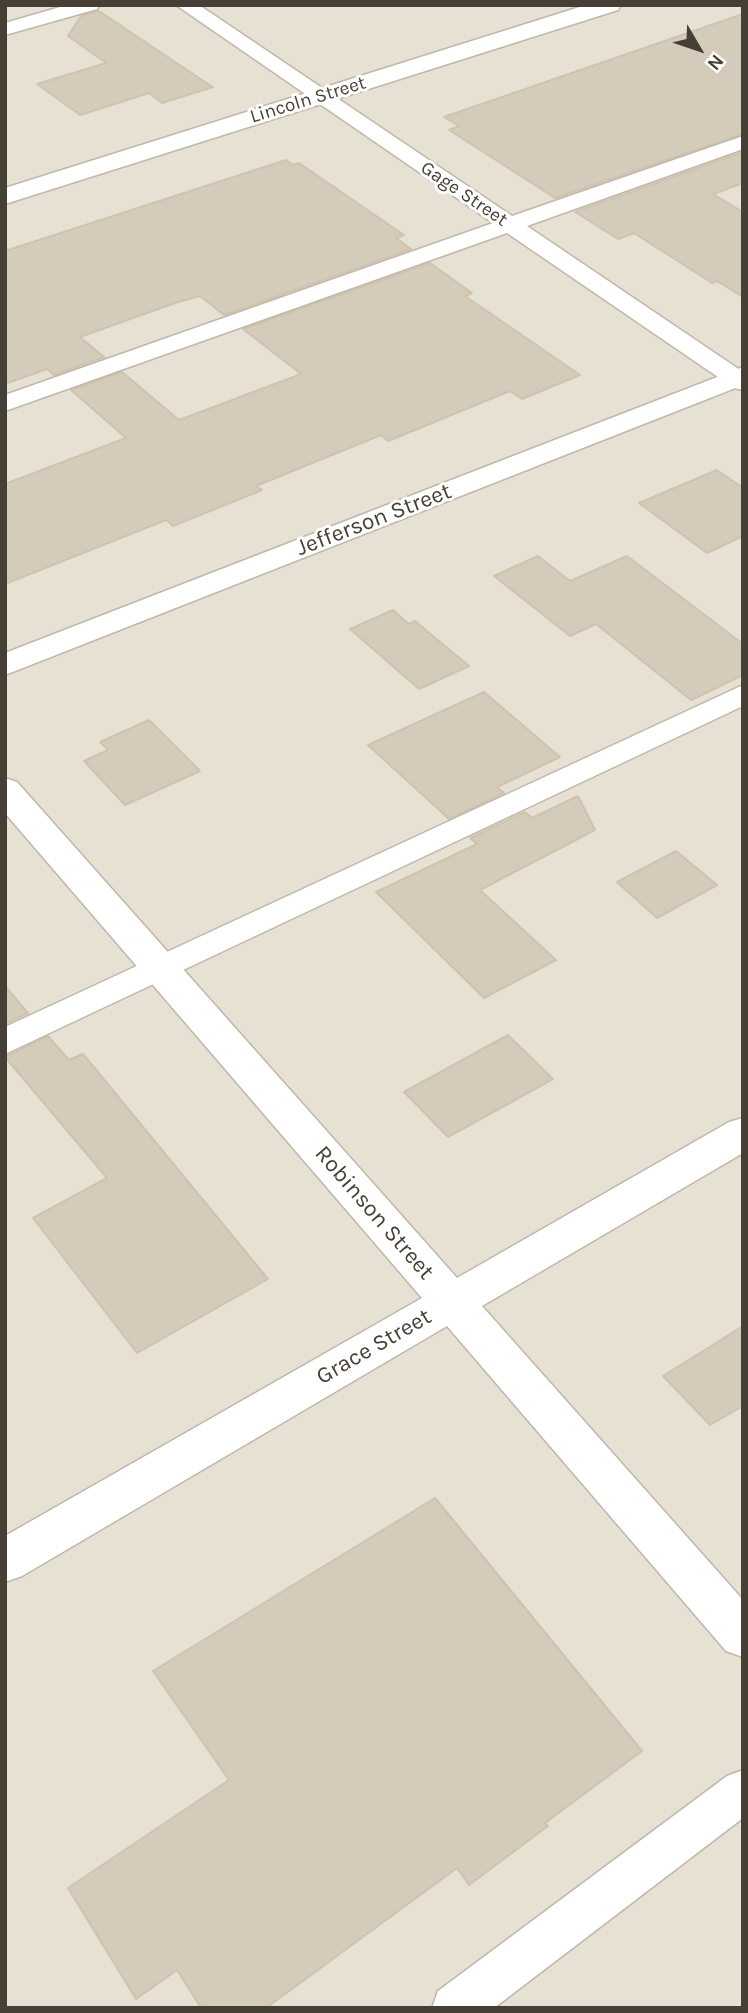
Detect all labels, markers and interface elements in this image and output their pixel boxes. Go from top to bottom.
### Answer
north arrow [664,14,734,84]
text: N [702,50,728,74]
street label: Lincoln Street [247,72,369,128]
street label: Gage Street [416,157,512,231]
street label: Jefferson Street [292,478,456,562]
street label: Robinson Street [308,1140,440,1286]
street label: Grace Street [312,1303,436,1391]

